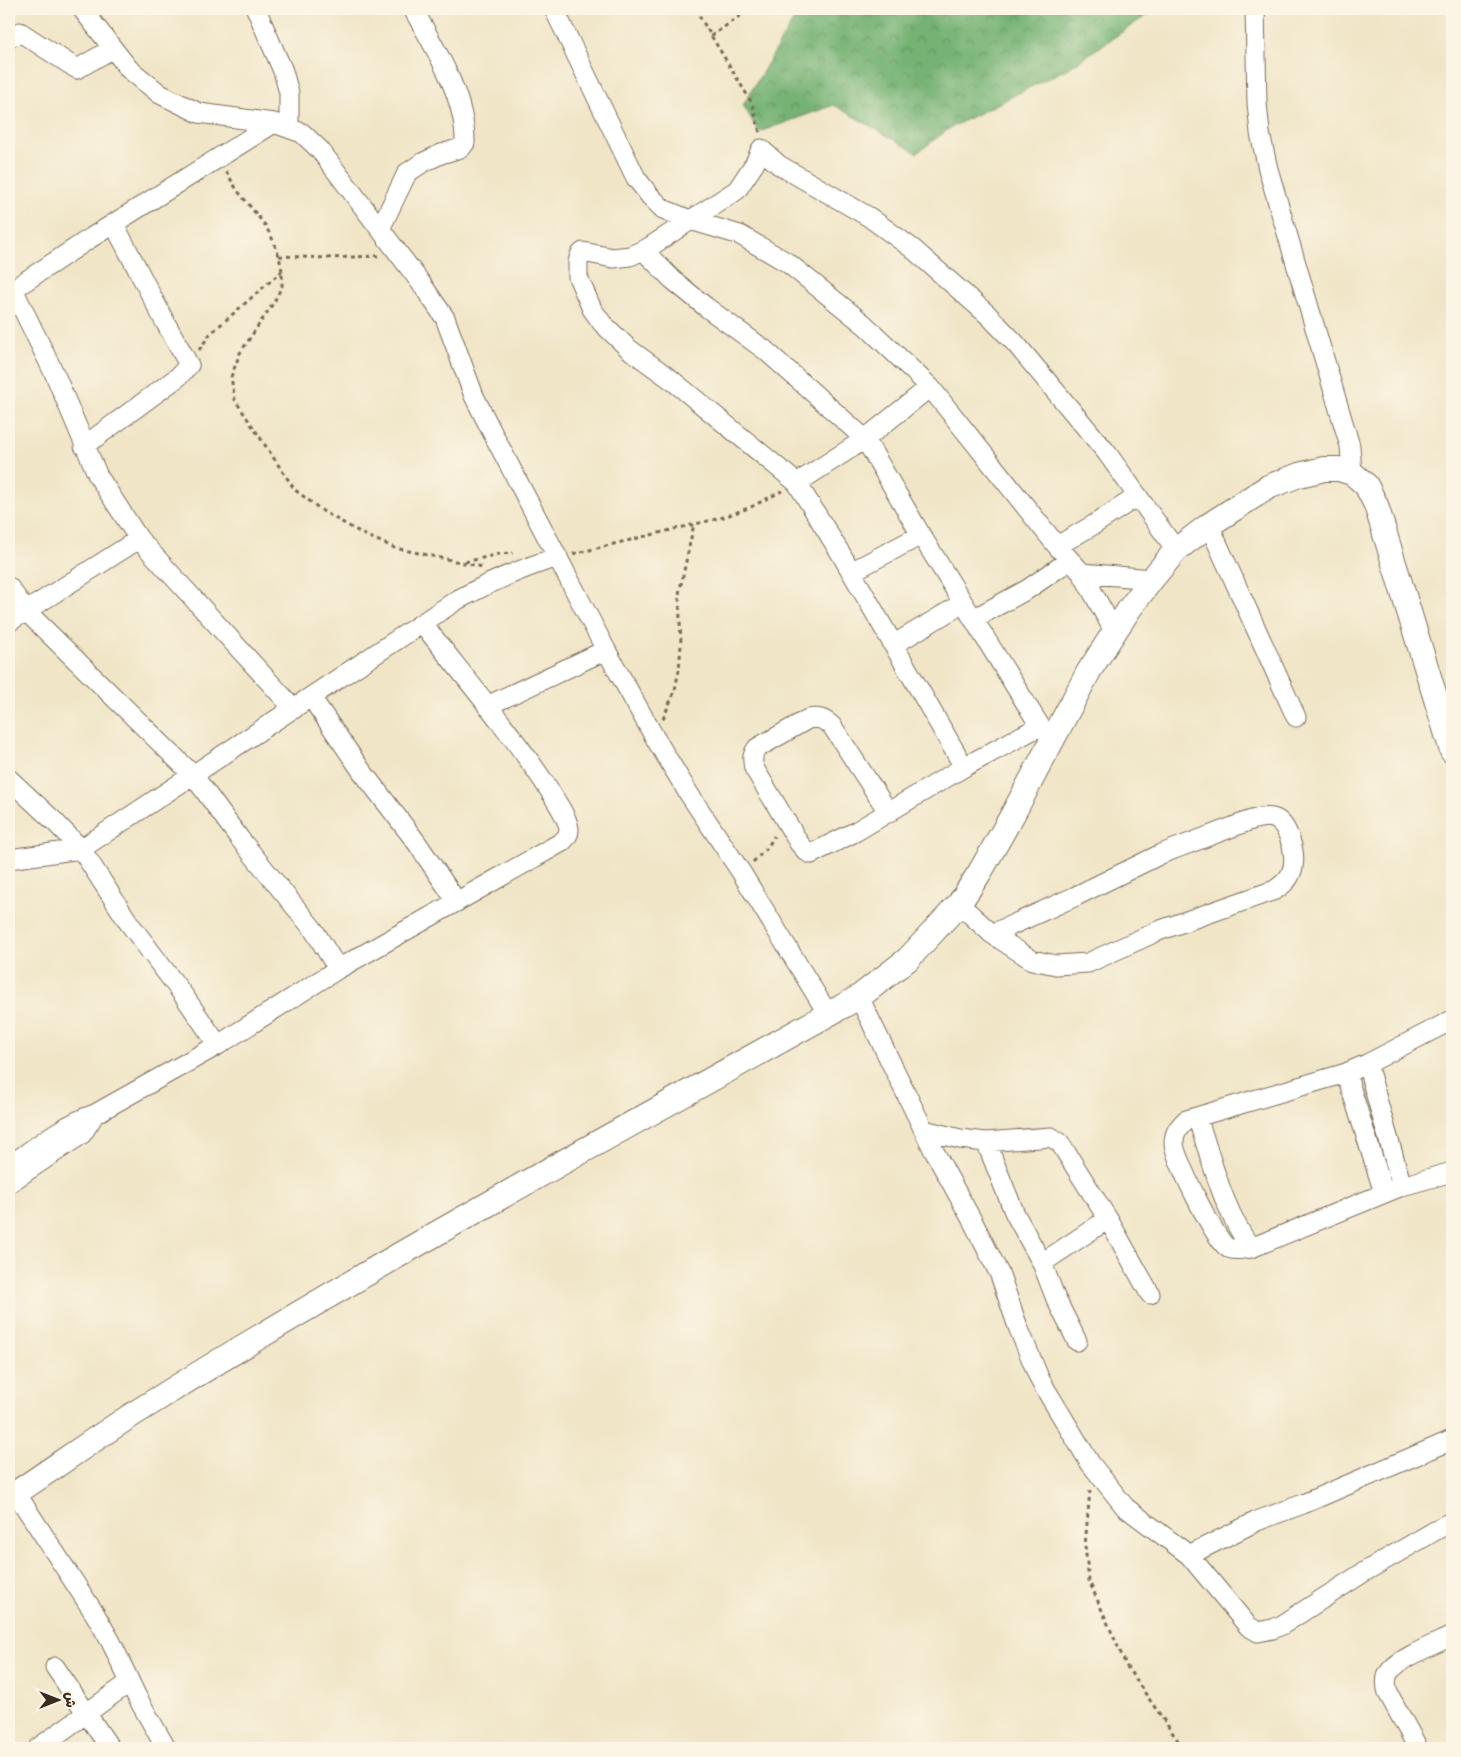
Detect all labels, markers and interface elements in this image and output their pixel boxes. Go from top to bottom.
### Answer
north arrow [32,1674,82,1724]
text: ش [62,1692,79,1708]

